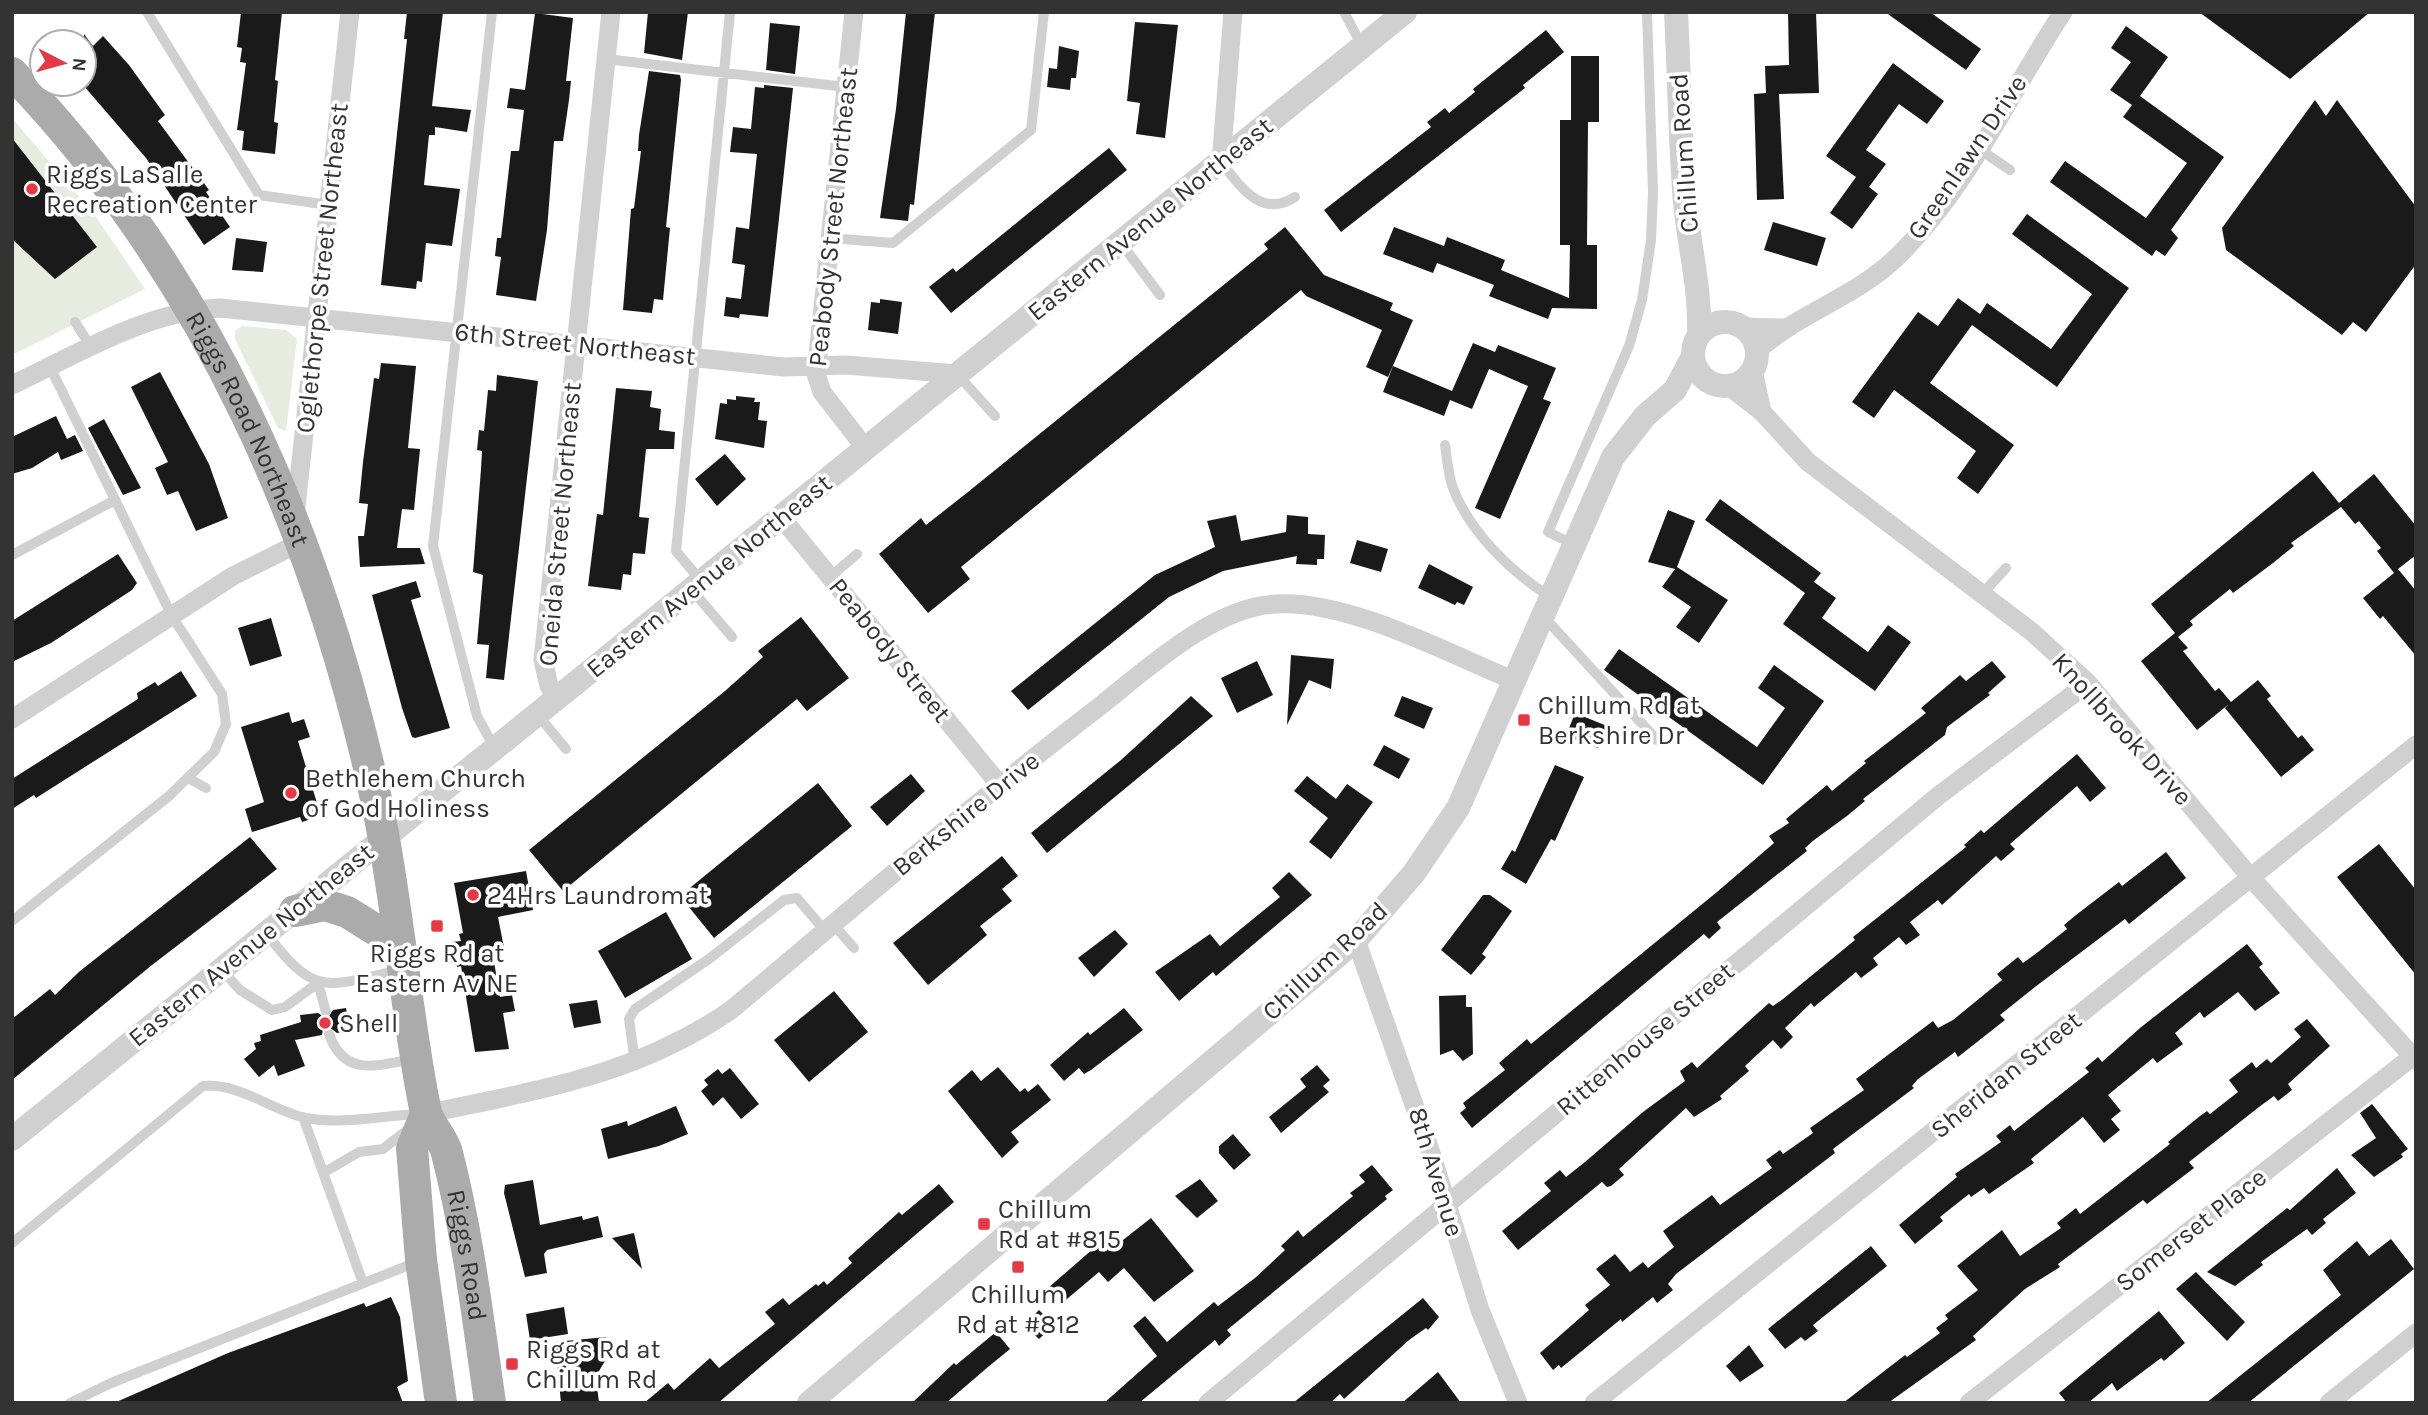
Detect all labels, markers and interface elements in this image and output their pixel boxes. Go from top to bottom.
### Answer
north arrow [28,28,98,98]
text: N [67,57,91,73]
street label: Peabody Street Northeast [802,66,864,368]
street label: Greenlawn Drive [1901,69,2033,245]
street label: Chillum Road [1663,72,1705,234]
street label: Oglethorpe Street Northeast [289,101,355,434]
street label: Eastern Avenue Northeast [1021,110,1279,328]
place label: Riggs LaSalle Recreation Center [46,159,257,220]
marker: Riggs LaSalle Recreation Center [24,181,40,197]
street label: Riggs Road Northeast [179,306,317,551]
street label: 6th Street Northeast [453,316,697,372]
street label: Oneida Street Northeast [532,380,588,667]
street label: Eastern Avenue Northeast [580,467,838,685]
street label: Peabody Street [822,572,958,729]
street label: Knollbrook Drive [2045,646,2199,812]
place label: Chillum Rd at Berkshire Dr [1538,690,1700,751]
marker: Chillum Rd at Berkshire Dr [1516,712,1532,728]
street label: Berkshire Drive [886,745,1046,883]
place label: Bethlehem Church of God Holiness [305,763,526,824]
marker: Bethlehem Church of God Holiness [283,785,299,801]
street label: Eastern Avenue Northeast [122,836,380,1054]
place label: 24Hrs Laundromat [487,880,709,911]
marker: 24Hrs Laundromat [465,887,481,903]
street label: Chillum Road [1256,895,1394,1027]
marker: Riggs Rd at Eastern Av NE [429,918,445,934]
place label: Riggs Rd at Eastern Av NE [356,938,518,999]
street label: Rittenhouse Street [1550,955,1740,1122]
street label: Sheridan Street [1924,1005,2088,1145]
place label: Shell [339,1008,398,1039]
marker: Shell [317,1015,333,1031]
street label: 8th Avenue [1402,1104,1470,1240]
street label: Somerset Place [2109,1162,2273,1298]
street label: Riggs Road [441,1186,494,1323]
place label: Chillum Rd at #815 [998,1194,1121,1255]
marker: Chillum Rd at #815 [976,1216,992,1232]
marker: Chillum Rd at #812 [1010,1259,1026,1275]
place label: Chillum Rd at #812 [956,1279,1080,1340]
place label: Riggs Rd at Chillum Rd [526,1334,661,1395]
marker: Riggs Rd at Chillum Rd [504,1356,520,1372]

